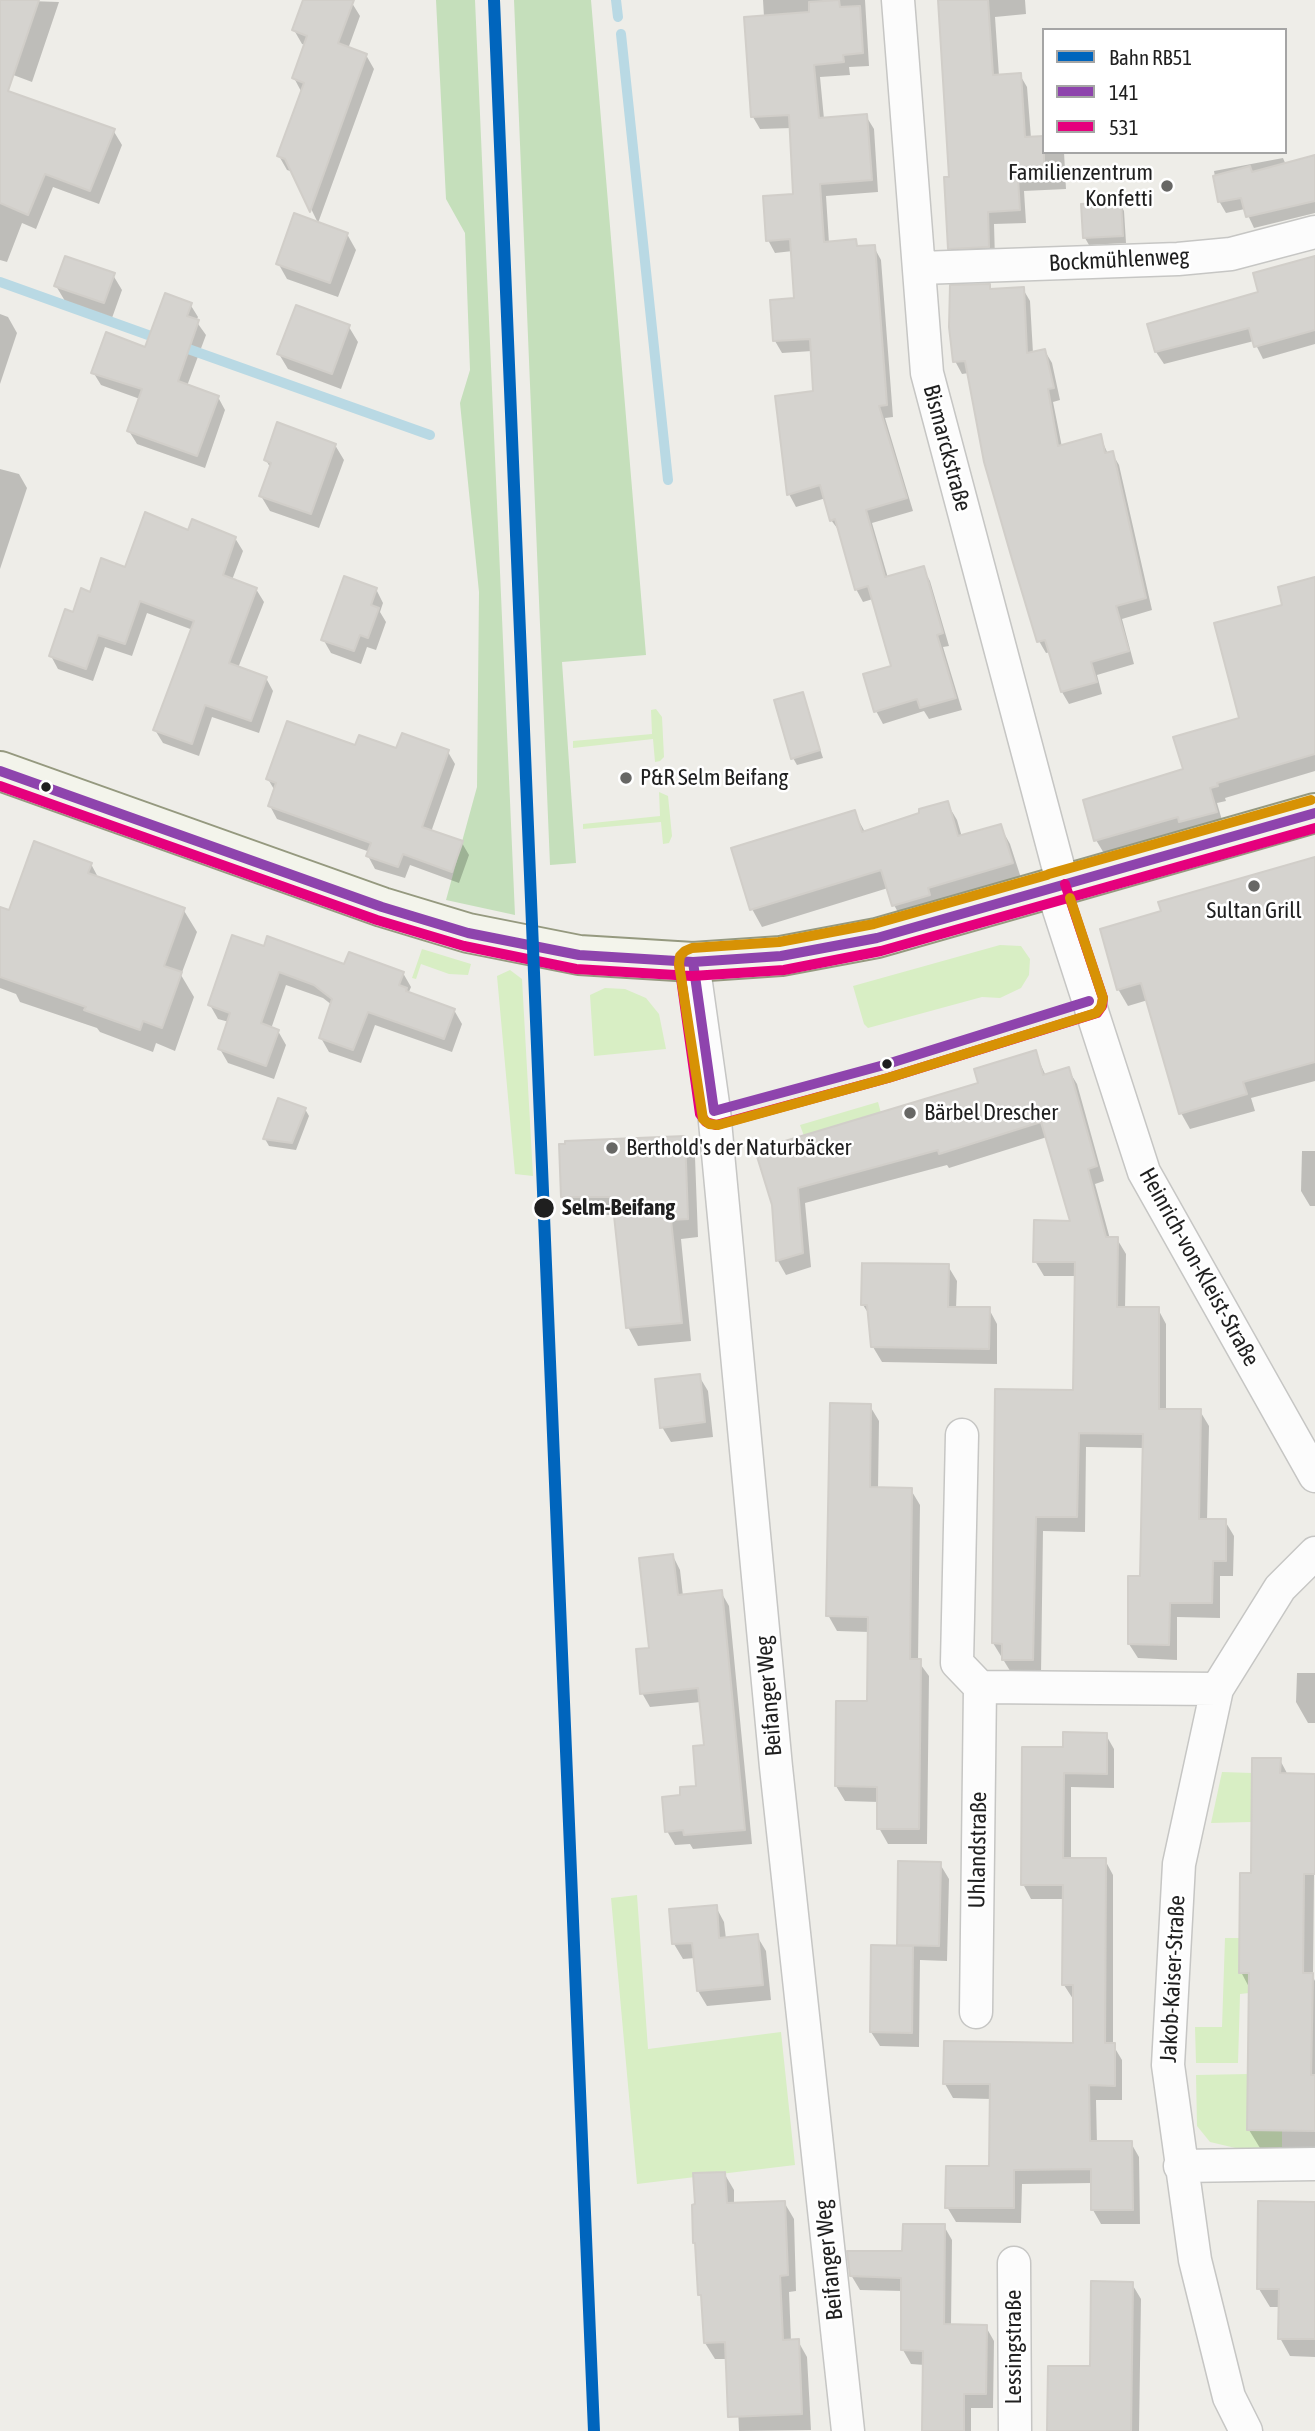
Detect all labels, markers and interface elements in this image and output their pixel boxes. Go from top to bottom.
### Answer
legend [1042,28,1287,154]
text: Bahn RB51 [1109,45,1192,69]
text: 141 [1109,80,1139,104]
text: 531 [1109,115,1139,139]
place label: Familienzentrum Konfetti [1008,159,1153,213]
marker: Familienzentrum Konfetti [1159,178,1175,194]
street label: Bockmühlenweg [1048,243,1190,277]
street label: Bismarckstraße [917,382,977,514]
place label: P&R Selm Beifang [640,764,789,792]
marker: P&R Selm Beifang [618,770,634,786]
unlabelled marker [39,780,53,794]
marker: Sultan Grill [1246,878,1262,894]
place label: Sultan Grill [1207,897,1301,925]
unlabelled marker [880,1057,894,1071]
place label: Bärbel Drescher [924,1099,1058,1127]
marker: Bärbel Drescher [902,1105,918,1121]
place label: Berthold's der Naturbäcker [626,1134,851,1162]
marker: Berthold's der Naturbäcker [604,1140,620,1156]
street label: Heinrich-von-Kleist-Straße [1133,1163,1265,1371]
place label: Selm-Beifang [562,1194,675,1222]
marker: Selm-Beifang [532,1196,556,1220]
street label: Beifanger Weg [750,1635,788,1757]
street label: Uhlandstraße [963,1791,993,1909]
street label: Jakob-Kaiser-Straße [1155,1895,1191,2063]
street label: Beifanger Weg [809,2198,849,2322]
street label: Lessingstraße [1000,2290,1028,2404]

